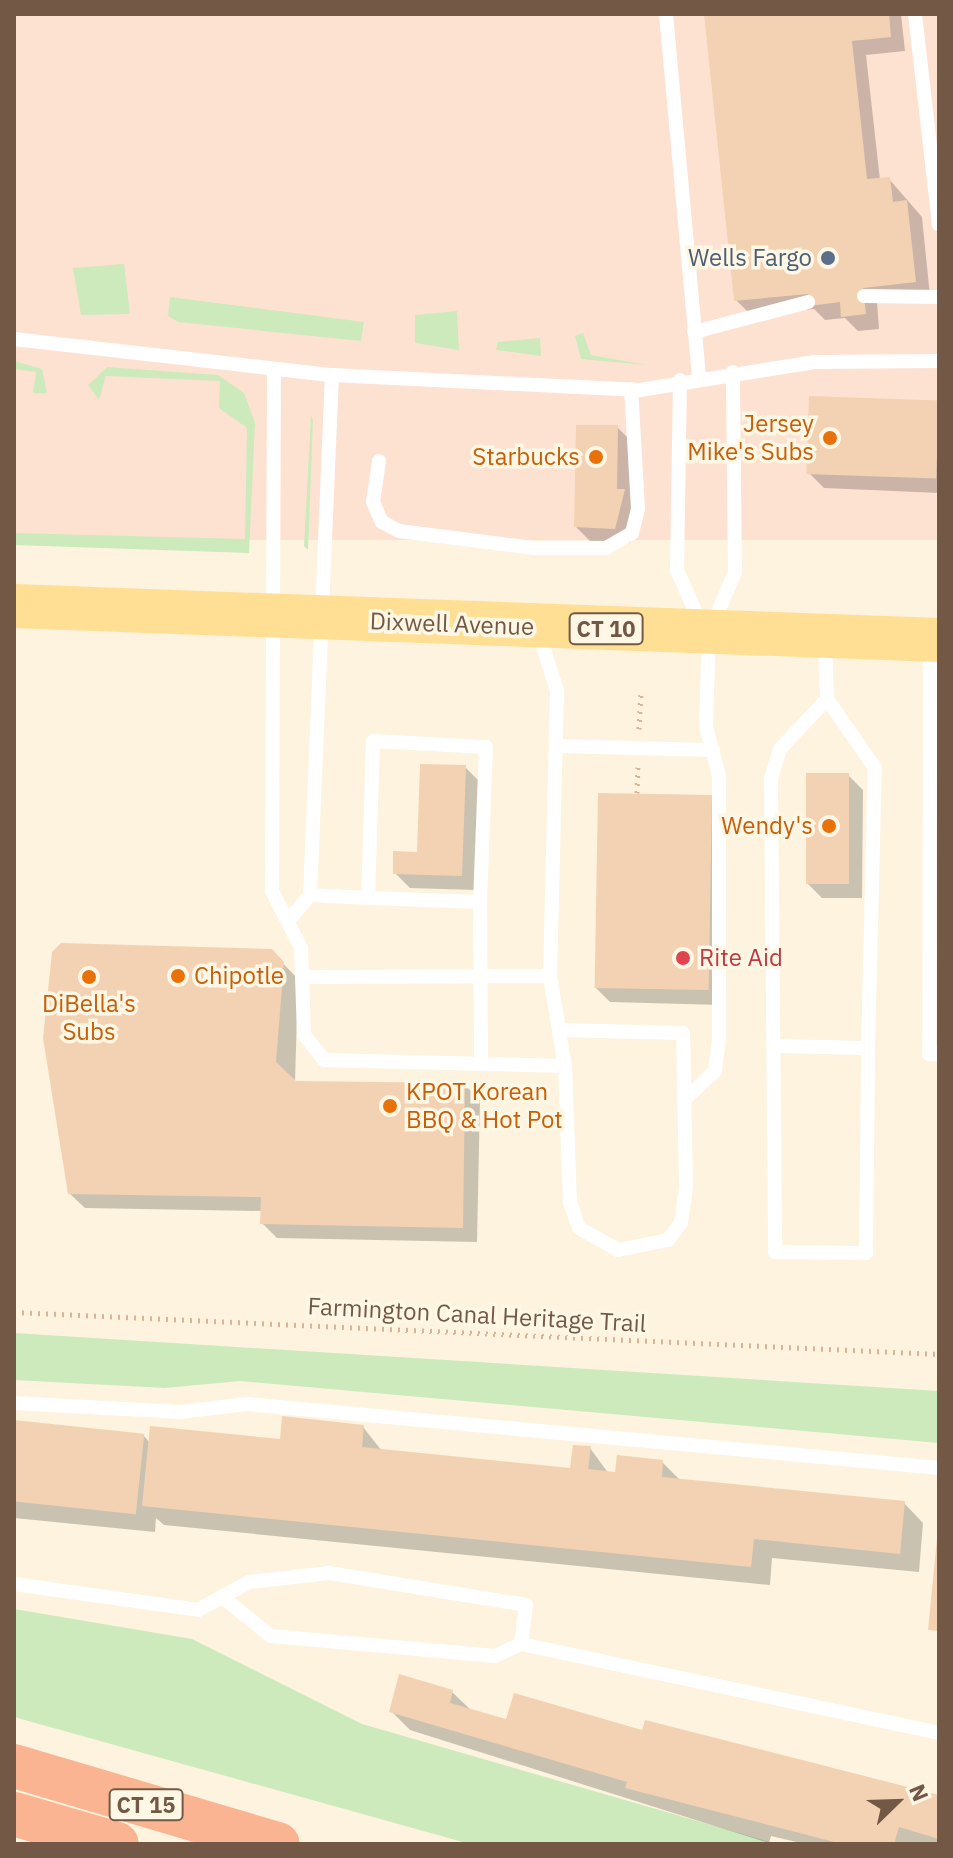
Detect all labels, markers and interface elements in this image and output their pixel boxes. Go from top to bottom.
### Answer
place label: Wells Fargo [688,244,812,272]
marker: Wells Fargo [819,249,837,267]
place label: Jersey Mike's Subs [687,410,814,466]
marker: Jersey Mike's Subs [821,429,839,447]
place label: Starbucks [472,443,580,471]
marker: Starbucks [587,448,605,466]
street label: Dixwell Avenue [369,607,535,641]
road number: CT 10 [568,611,644,647]
place label: Wendy's [721,812,813,840]
marker: Wendy's [820,817,838,835]
place label: Rite Aid [699,944,783,972]
marker: Rite Aid [674,949,692,967]
place label: Chipotle [194,962,284,990]
marker: Chipotle [169,967,187,985]
marker: DiBella's Subs [80,968,98,986]
place label: DiBella's Subs [42,990,136,1046]
place label: KPOT Korean BBQ & Hot Pot [406,1078,563,1134]
marker: KPOT Korean BBQ & Hot Pot [381,1097,399,1115]
street label: Farmington Canal Heritage Trail [307,1292,647,1338]
north arrow [857,1762,937,1842]
text: N [903,1779,936,1805]
road number: CT 15 [108,1787,184,1823]

